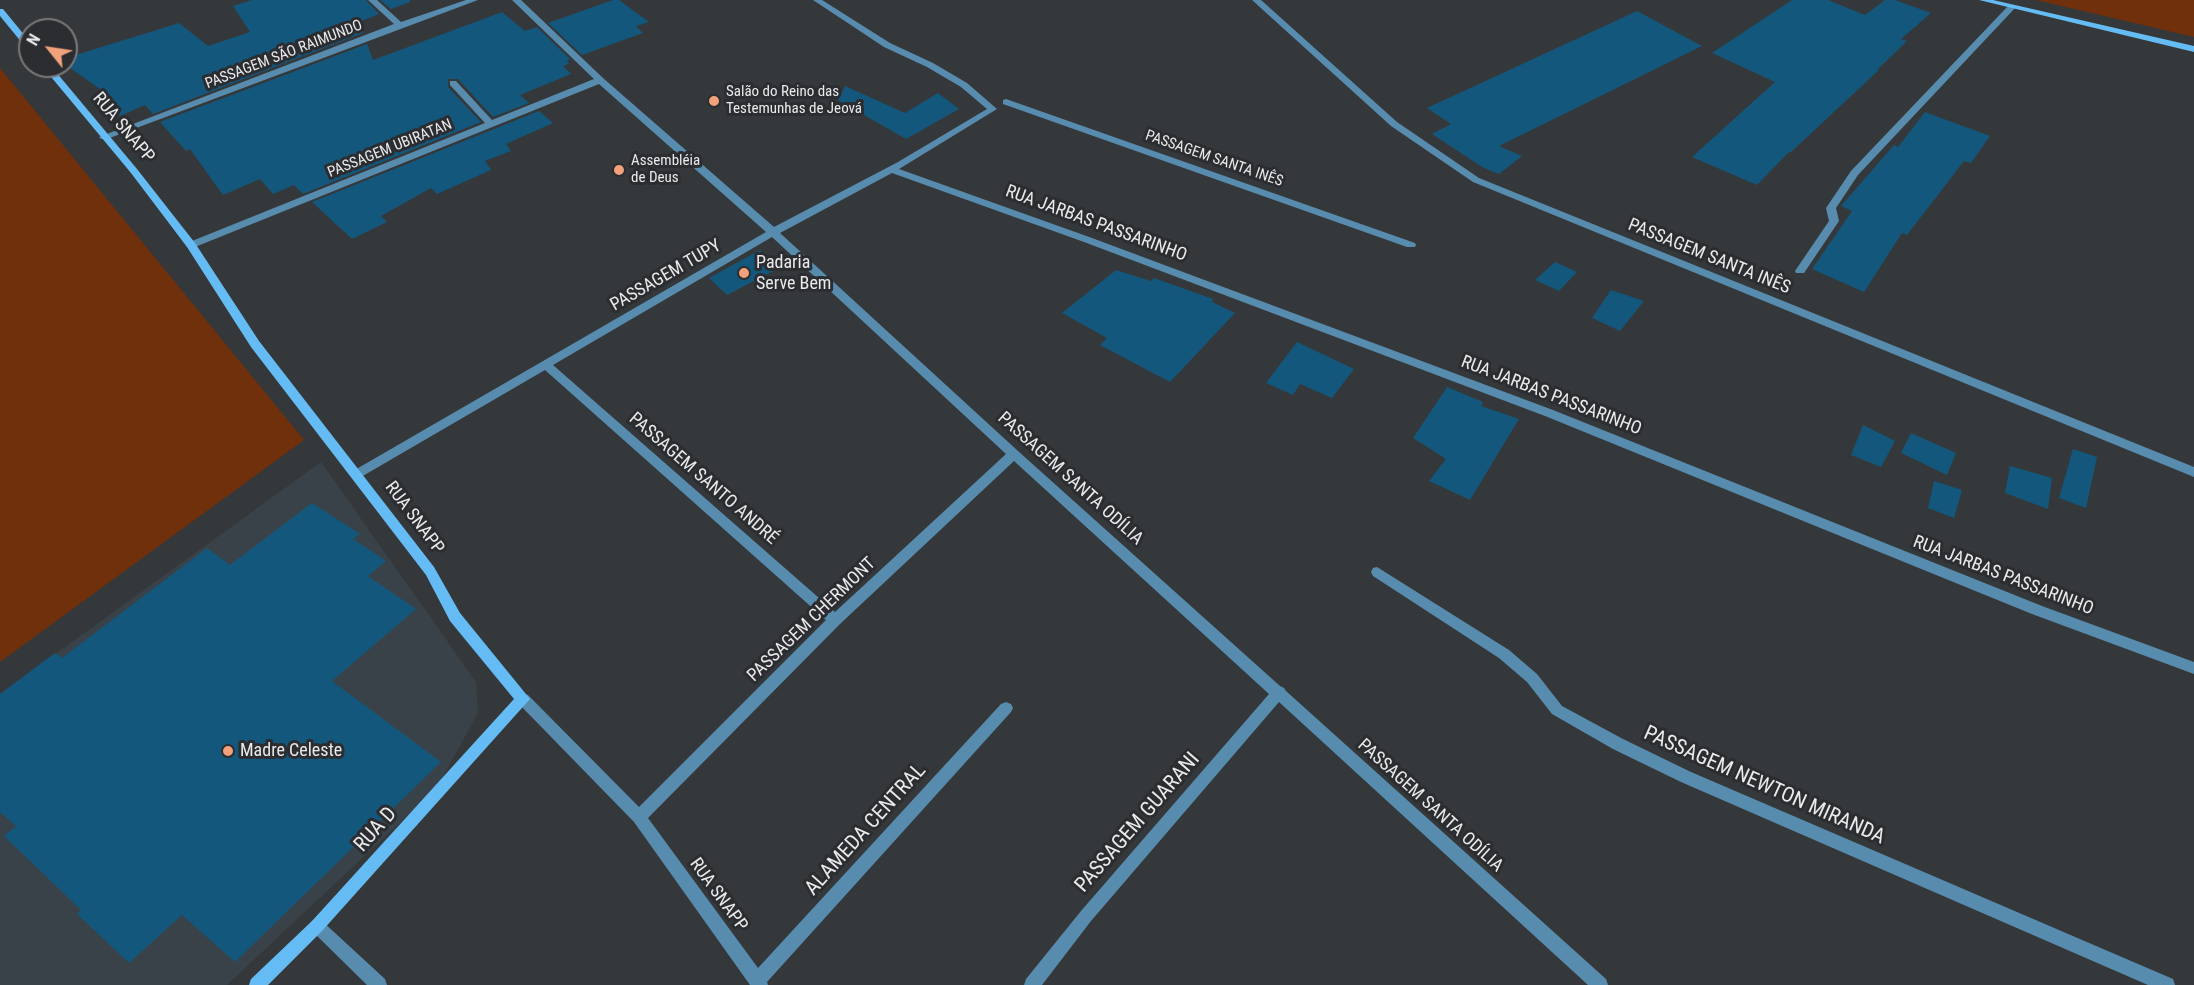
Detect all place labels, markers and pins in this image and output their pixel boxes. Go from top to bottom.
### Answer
place label: Salão do Reino das Testemunhas de Jeová [726,83,862,118]
marker: Salão do Reino das Testemunhas de Jeová [707,94,721,108]
place label: Assembléia de Deus [631,152,700,187]
marker: Assembléia de Deus [612,163,626,177]
place label: Padaria Serve Bem [756,252,831,294]
marker: Padaria Serve Bem [737,266,751,280]
place label: Madre Celeste [240,740,342,762]
marker: Madre Celeste [221,744,235,758]

